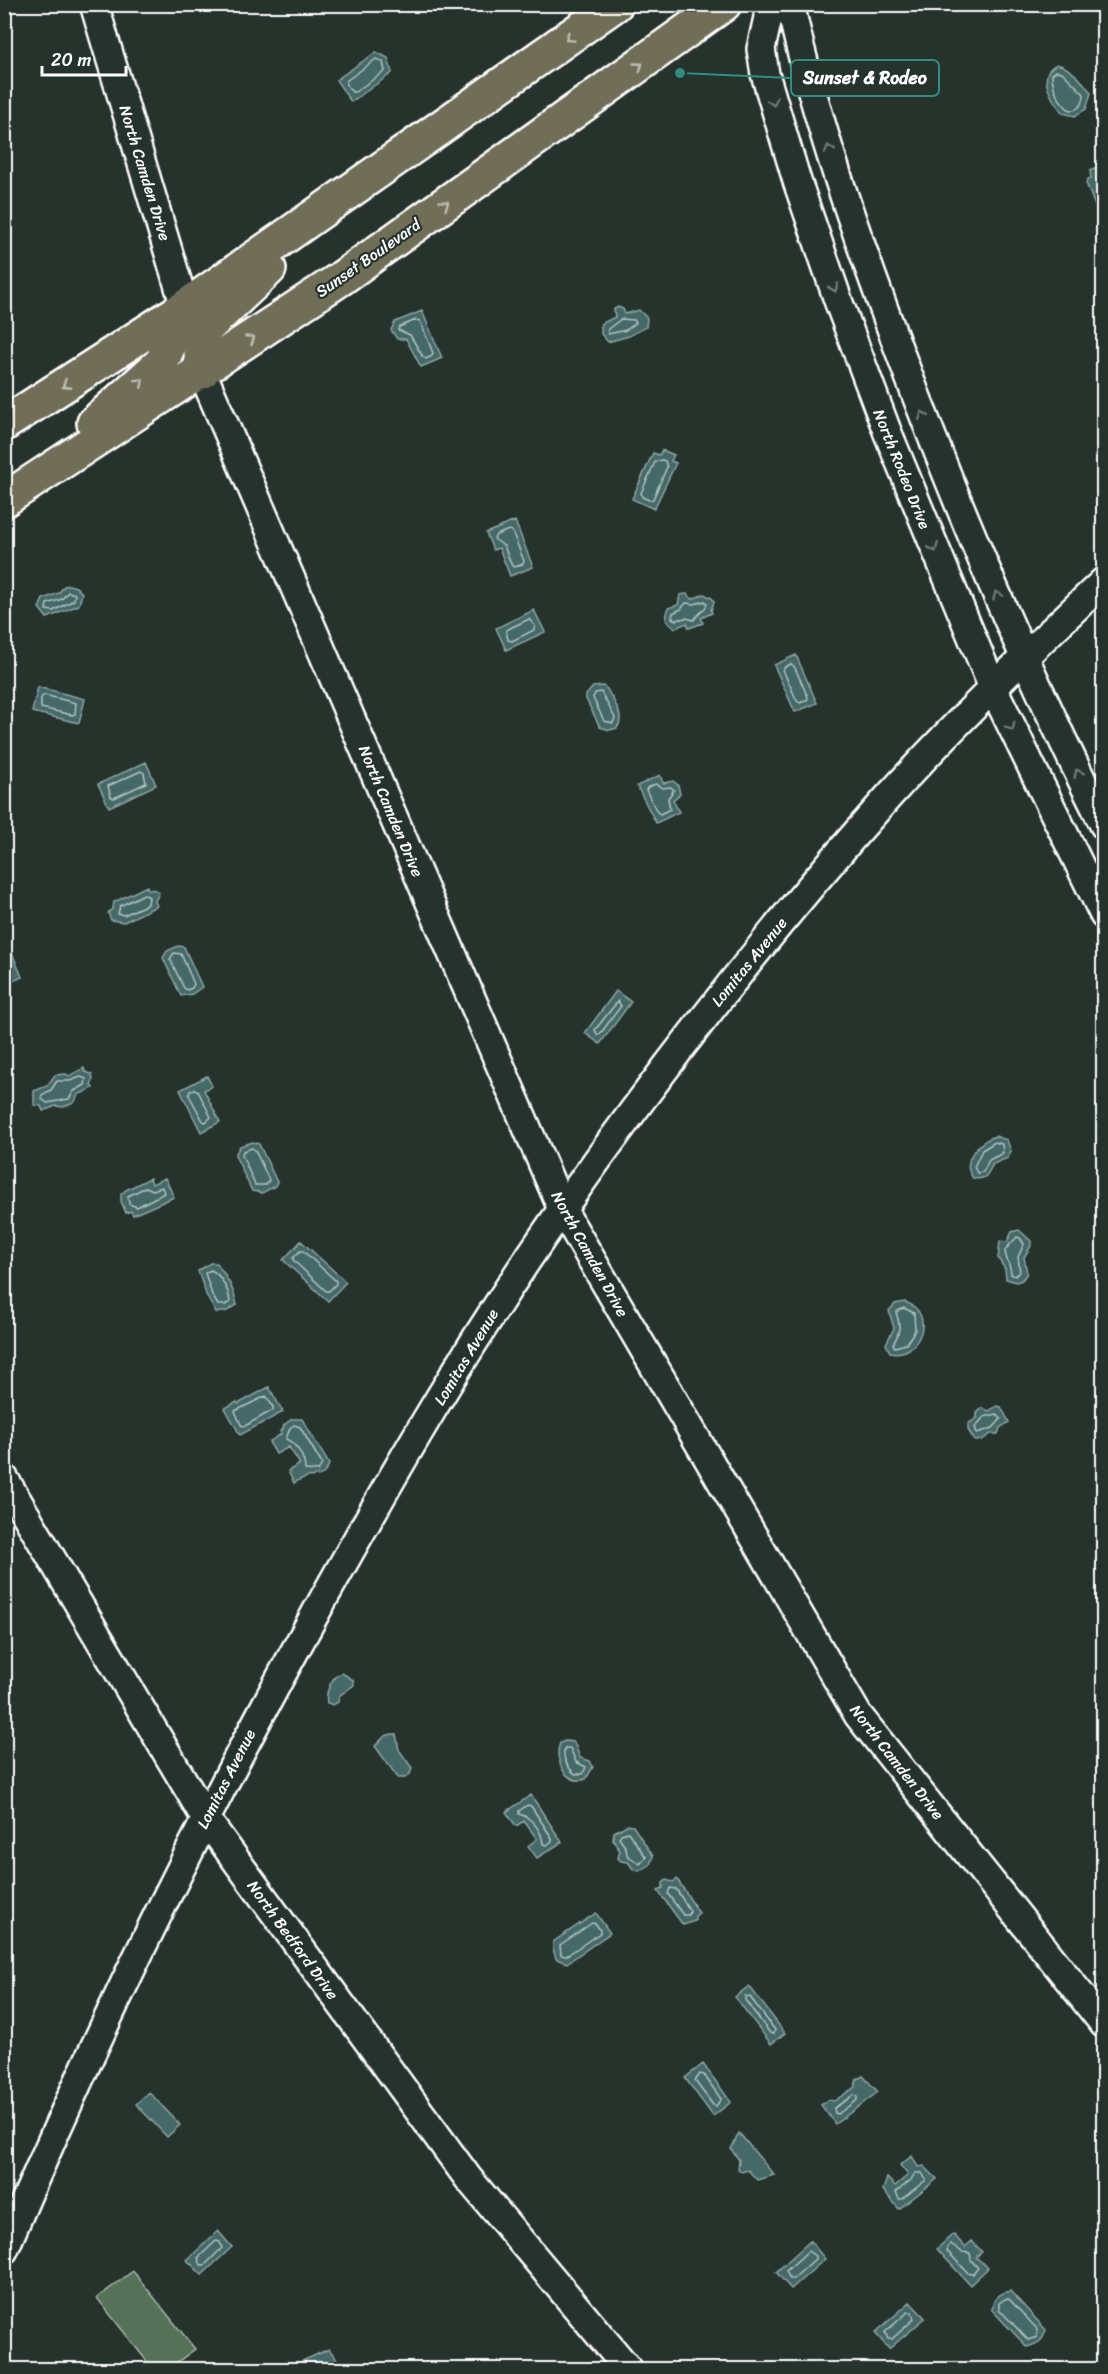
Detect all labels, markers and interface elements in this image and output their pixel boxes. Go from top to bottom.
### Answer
one-way arrow [564,31,575,42]
scale bar [42,39,126,77]
text: 20 m [51,44,91,76]
callout: Sunset & Rodeo [791,60,939,96]
one-way arrow [632,62,643,73]
text: Sunset & Rodeo [802,62,928,94]
one-way arrow [766,96,778,107]
street label: North Camden Drive [111,101,179,245]
one-way arrow [824,144,836,155]
one-way arrow [439,200,450,211]
street label: Sunset Boulevard [309,210,428,305]
one-way arrow [826,282,839,293]
one-way arrow [244,335,255,346]
one-way arrow [61,378,72,389]
one-way arrow [133,378,144,389]
street label: North Rodeo Drive [865,405,939,534]
one-way arrow [918,410,930,421]
one-way arrow [927,542,939,553]
one-way arrow [992,591,1004,602]
one-way arrow [1004,721,1016,732]
street label: North Camden Drive [350,741,432,881]
one-way arrow [1073,768,1085,779]
street label: Lomitas Avenue [703,910,795,1013]
street label: North Camden Drive [543,1185,637,1323]
street label: Lomitas Avenue [425,1303,507,1411]
street label: North Camden Drive [842,1698,952,1826]
street label: Lomitas Avenue [188,1724,264,1834]
street label: North Bedford Drive [239,1874,347,2006]

